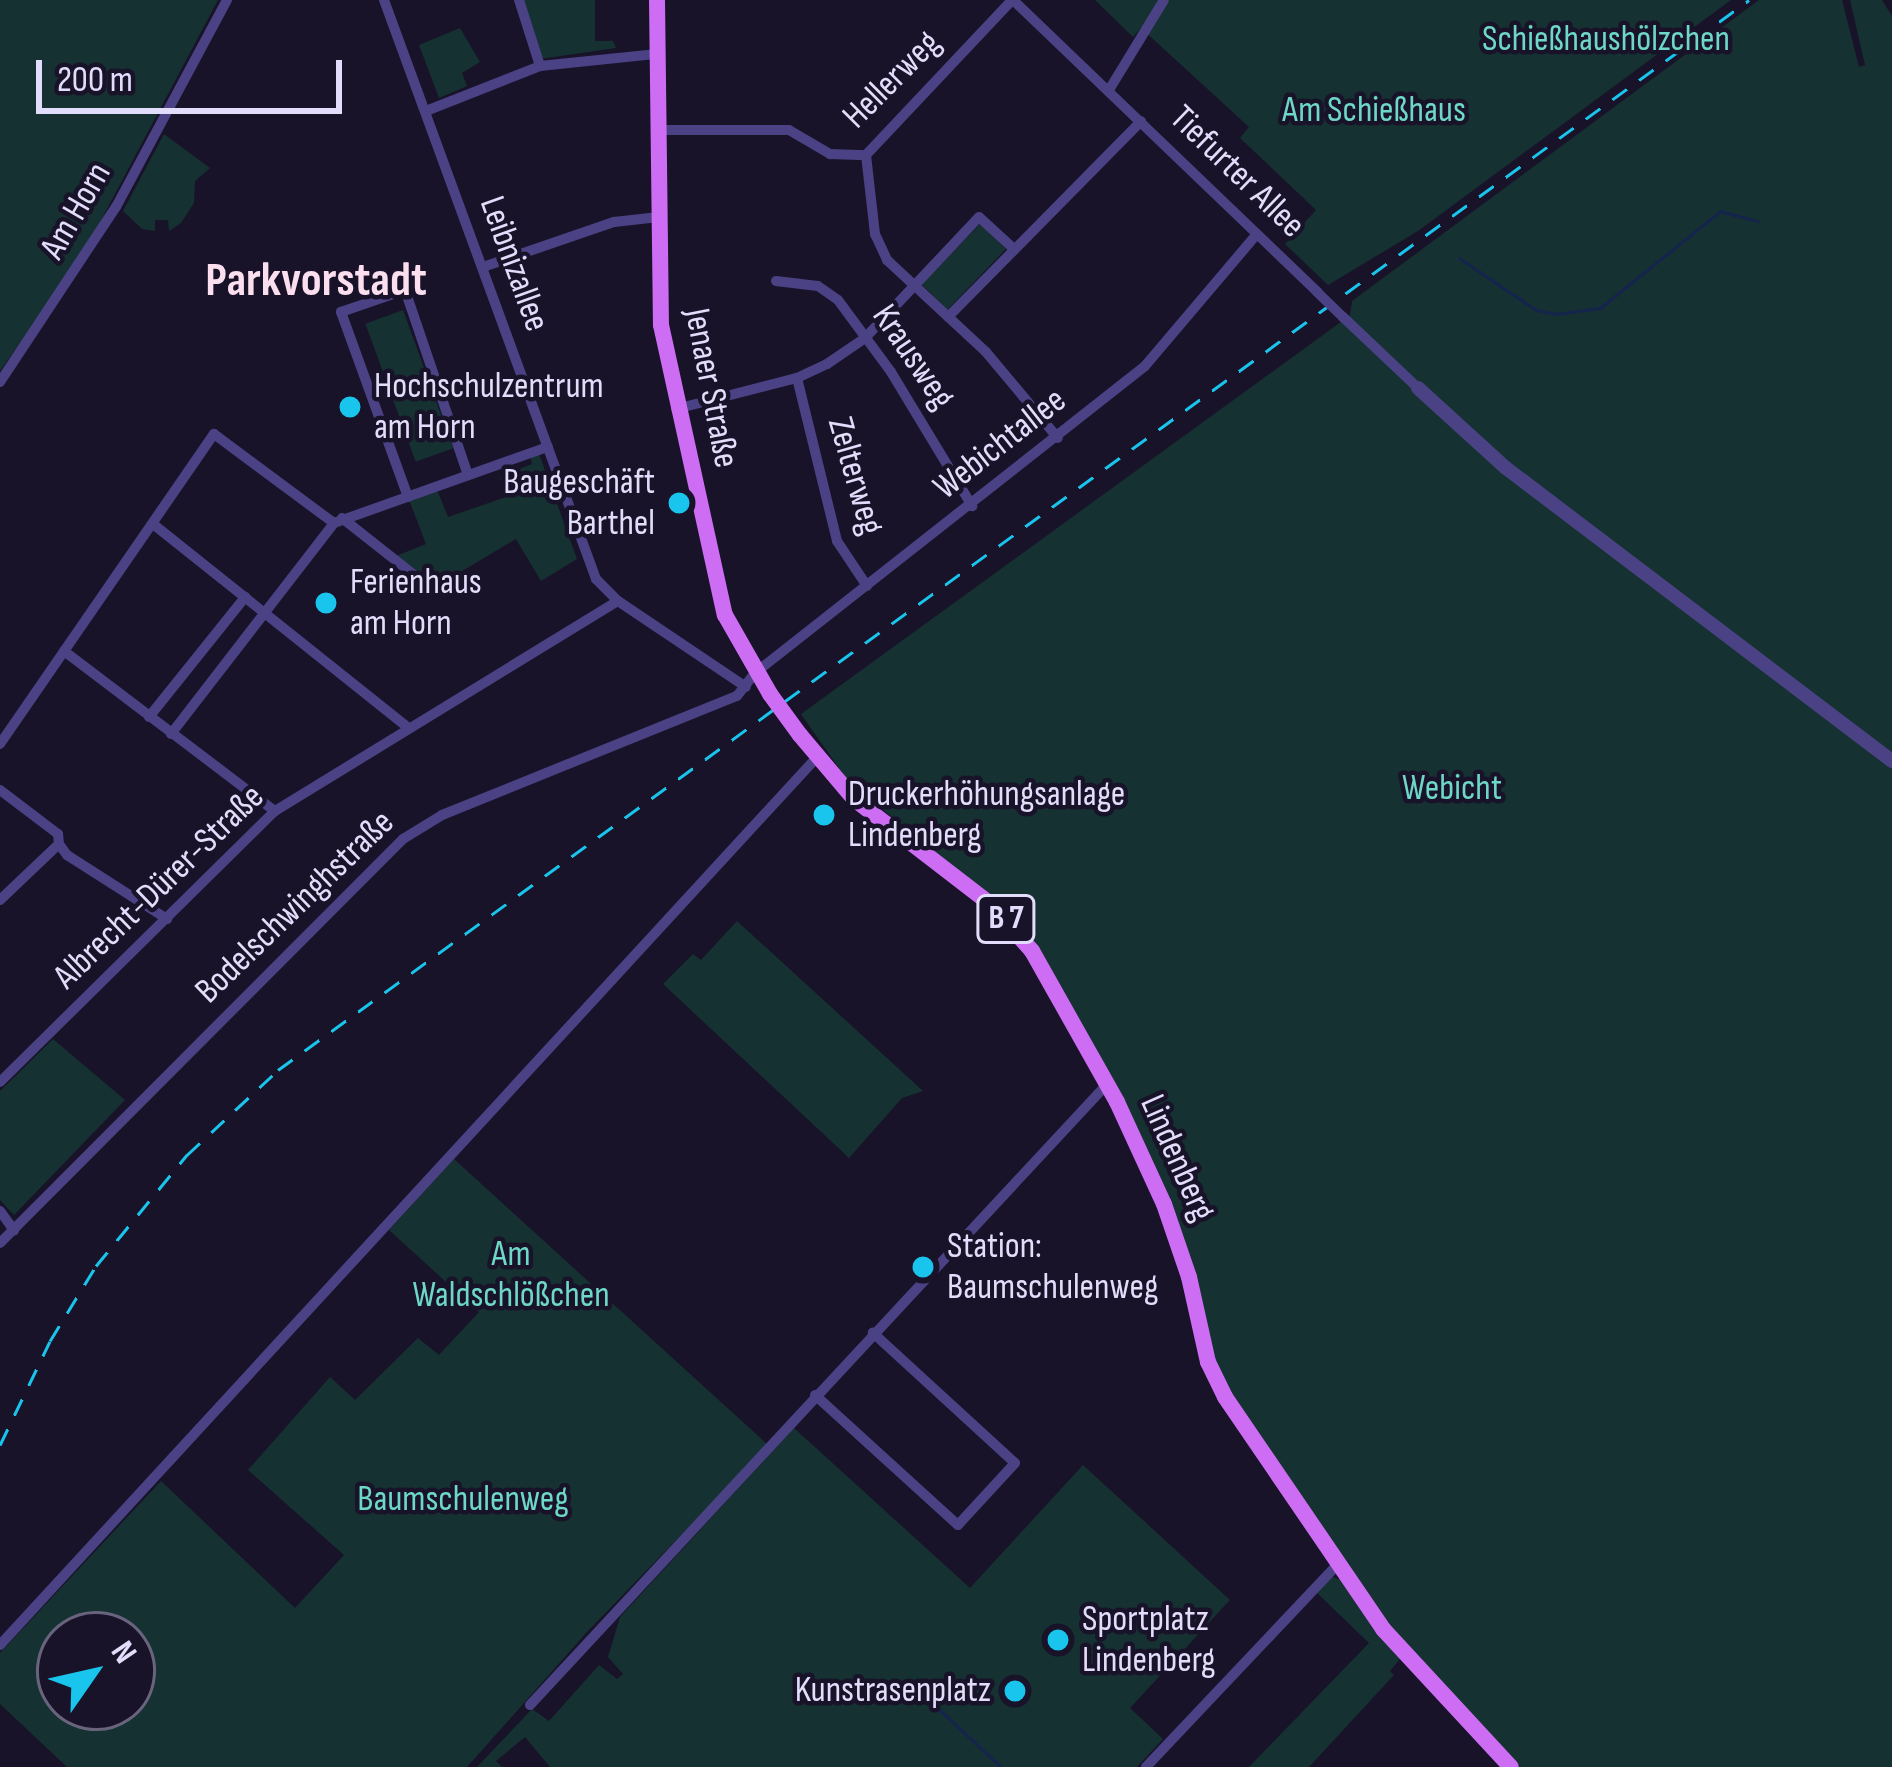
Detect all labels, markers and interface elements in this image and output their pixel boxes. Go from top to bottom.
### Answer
park label: Schießhaushölzchen [1482,18,1730,62]
street label: Hellerweg [834,22,950,138]
scale bar [42,36,348,110]
text: 200 m [57,59,133,102]
park label: Am Schießhaus [1282,89,1466,133]
street label: Tiefurter Allee [1160,97,1314,247]
street label: Am Horn [31,155,121,267]
street label: Leibnizallee [470,191,558,337]
district label: Parkvorstadt [205,252,427,310]
street label: Krausweg [862,297,964,417]
street label: Jenaer Straße [674,305,748,471]
place label: Hochschulzentrum am Horn [374,364,604,449]
street label: Webichtallee [925,379,1075,509]
marker: Hochschulzentrum am Horn [337,394,363,420]
street label: Zelterweg [818,412,892,540]
place label: Baugeschäft Barthel [503,460,655,545]
marker: Baugeschäft Barthel [666,490,692,516]
place label: Ferienhaus am Horn [350,560,482,645]
marker: Ferienhaus am Horn [313,590,339,616]
park label: Webicht [1402,767,1502,811]
place label: Druckerhöhungsanlage Lindenberg [848,772,1125,857]
street label: Albrecht-Dürer-Straße [45,776,273,998]
street label: Bodelschwinghstraße [187,801,403,1013]
marker: Druckerhöhungsanlage Lindenberg [811,802,837,828]
road number: B 7 [976,892,1036,946]
street label: Lindenberg [1130,1088,1224,1228]
place label: Station: Baumschulenweg [947,1224,1158,1309]
park label: Am Waldschlößchen [412,1232,610,1317]
marker: Station: Baumschulenweg [910,1254,936,1280]
park label: Baumschulenweg [357,1478,569,1522]
place label: Sportplatz Lindenberg [1082,1597,1215,1682]
north arrow [36,1611,156,1731]
marker: Sportplatz Lindenberg [1045,1627,1071,1653]
text: N [102,1634,145,1671]
place label: Kunstrasenplatz [795,1669,991,1713]
marker: Kunstrasenplatz [1002,1678,1028,1704]

